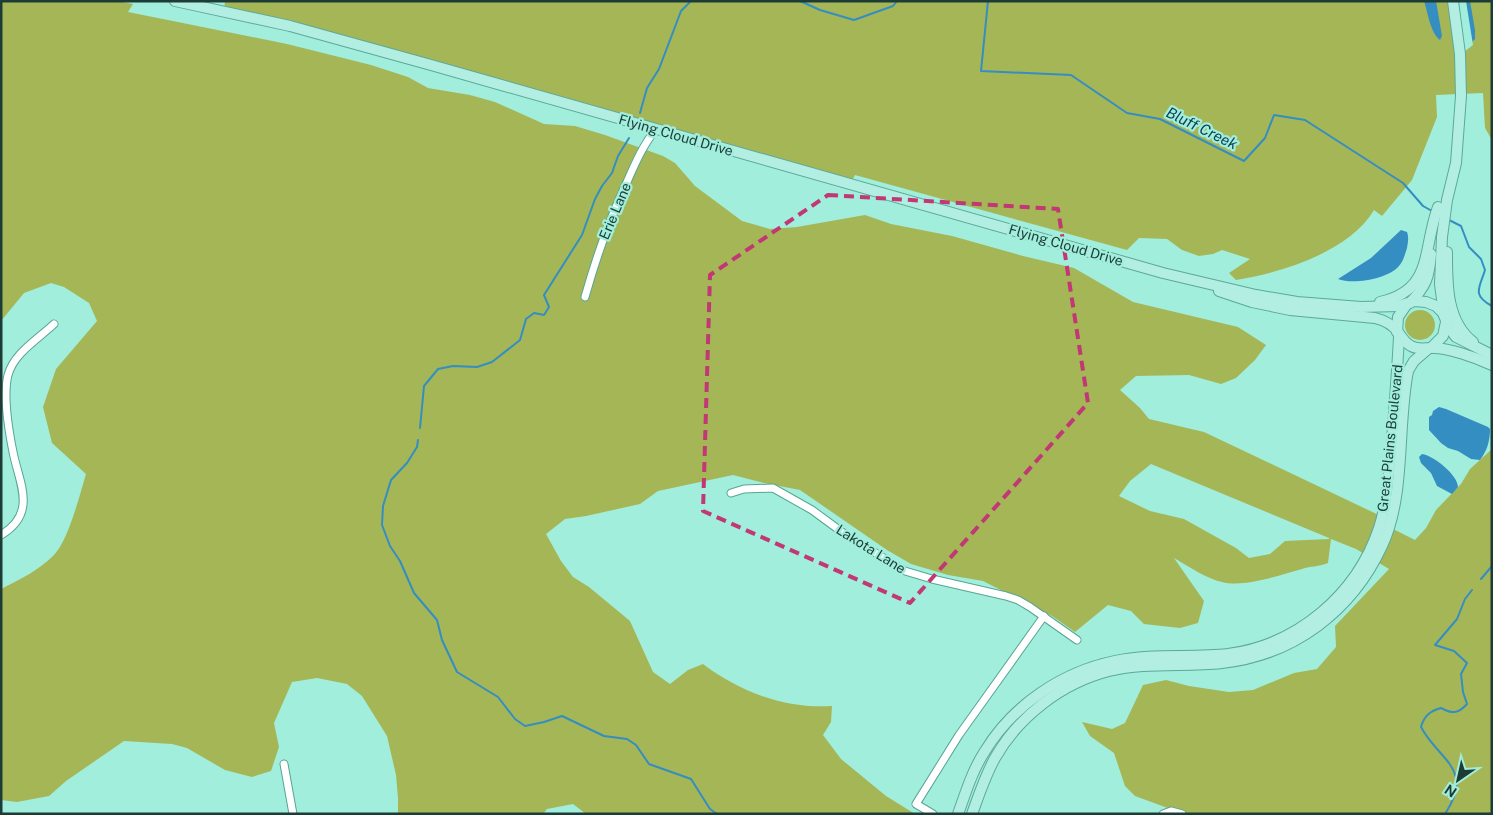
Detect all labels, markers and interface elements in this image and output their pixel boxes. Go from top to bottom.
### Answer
water label: Bluff Creek [1164,103,1241,153]
street label: Flying Cloud Drive [617,111,735,159]
street label: Erie Lane [596,180,634,242]
street label: Flying Cloud Drive [1007,221,1125,269]
street label: Great Plains Boulevard [1374,363,1406,513]
street label: Lakota Lane [833,521,909,577]
north arrow [1433,755,1483,805]
text: N [1442,781,1460,800]

